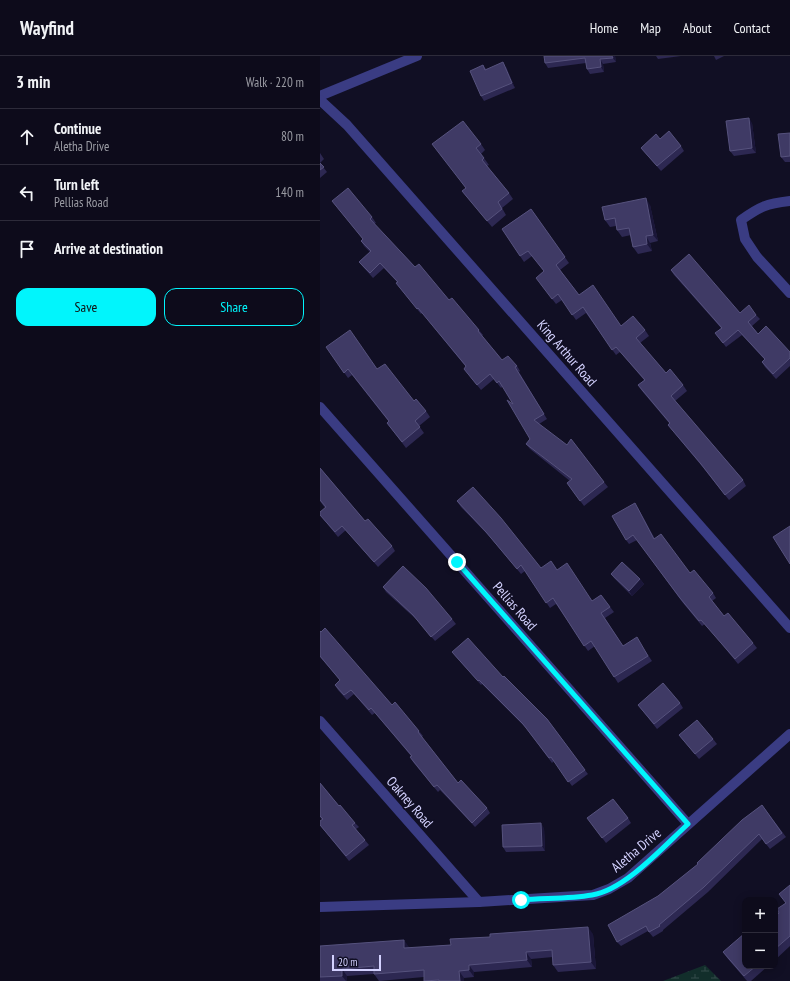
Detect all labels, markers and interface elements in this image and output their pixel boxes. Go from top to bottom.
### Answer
text: Wayfind [20,16,74,40]
text: Home [590,19,618,37]
text: Map [640,19,661,37]
text: About [683,19,712,37]
text: Contact [734,19,770,37]
text: 3 min [16,71,50,93]
text: Walk · 220 m [246,74,304,91]
text: Continue [54,119,101,138]
icon: ahead [16,126,38,148]
text: 80 m [281,128,304,145]
text: Aletha Drive [54,138,109,155]
text: Turn left [54,175,99,194]
icon: left [16,182,38,204]
text: 140 m [275,184,304,201]
text: Pellias Road [54,194,108,211]
icon: arrive [16,238,38,260]
text: Arrive at destination [54,239,163,258]
button: Save [16,288,156,326]
button: Share [164,288,304,326]
street label: King Arthur Road [533,316,601,390]
route end [448,553,466,571]
street label: Pellias Road [489,578,541,634]
street label: Oakney Road [383,773,437,831]
street label: Aletha Drive [607,824,665,876]
route start [512,891,530,909]
map controls [742,897,778,969]
button: + [742,897,778,933]
button: − [742,933,778,969]
scale bar [332,953,381,972]
text: 20 m [338,955,357,969]

